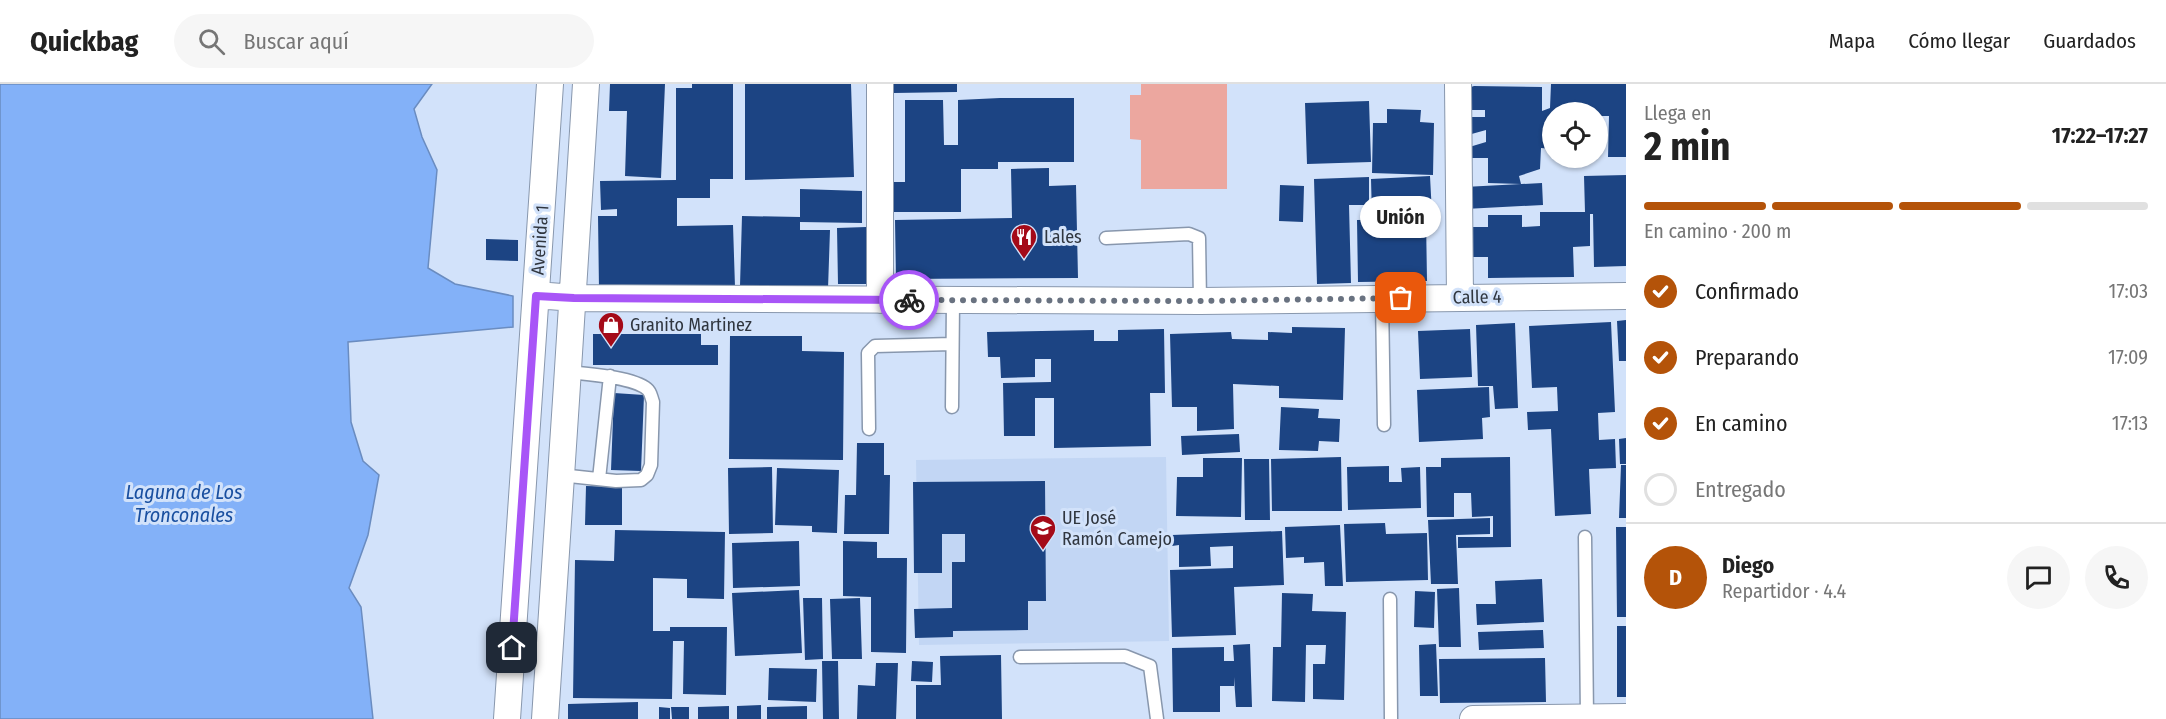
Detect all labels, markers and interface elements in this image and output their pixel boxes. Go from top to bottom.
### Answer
search box [174,14,594,68]
text: Quickbag [30,25,138,58]
icon: search [195,25,228,58]
text: Buscar aquí [243,28,349,55]
text: Mapa [1829,28,1875,54]
text: Cómo llegar [1908,28,2010,54]
text: Guardados [2043,28,2136,54]
text: Llega en [1644,101,1712,125]
map controls [1542,102,1608,168]
button: locate [1542,102,1608,168]
text: 17:22–17:27 [2052,122,2148,149]
text: 2 min [1644,124,1730,170]
callout: Unión [1360,196,1442,238]
street label: Avenida 1 [527,204,553,276]
text: Unión [1376,205,1425,229]
text: En camino · 200 m [1644,219,1791,243]
restaurant icon: Lales [1009,222,1039,260]
place label: Lales [1044,226,1082,248]
courier [879,270,939,330]
pin [1375,272,1426,323]
icon: check [1644,275,1677,308]
text: Confirmado [1695,278,1799,305]
text: 17:03 [2109,279,2148,303]
icon: bag [1384,281,1417,314]
icon: bike [893,284,926,317]
street label: Calle 4 [1452,286,1502,308]
shop icon: Granito Martinez [596,310,626,348]
place label: Granito Martinez [630,314,752,336]
icon: check [1644,341,1677,374]
text: Preparando [1695,344,1799,371]
text: 17:09 [2108,345,2148,369]
icon: check [1644,407,1677,440]
text: En camino [1695,410,1787,437]
text: 17:13 [2112,411,2148,435]
text: Entregado [1695,476,1786,503]
water label: Laguna de Los Tronconales [126,480,243,527]
place label: UE José Ramón Camejo [1062,507,1172,550]
school or university icon: UE José Ramón Camejo [1028,513,1058,551]
button: chat [2007,546,2070,609]
button: phone [2085,546,2148,609]
text: Diego [1722,552,1774,579]
text: D [1669,564,1682,591]
text: Repartidor · 4.4 [1722,579,1846,603]
pin [486,622,537,673]
icon: home [495,631,528,664]

